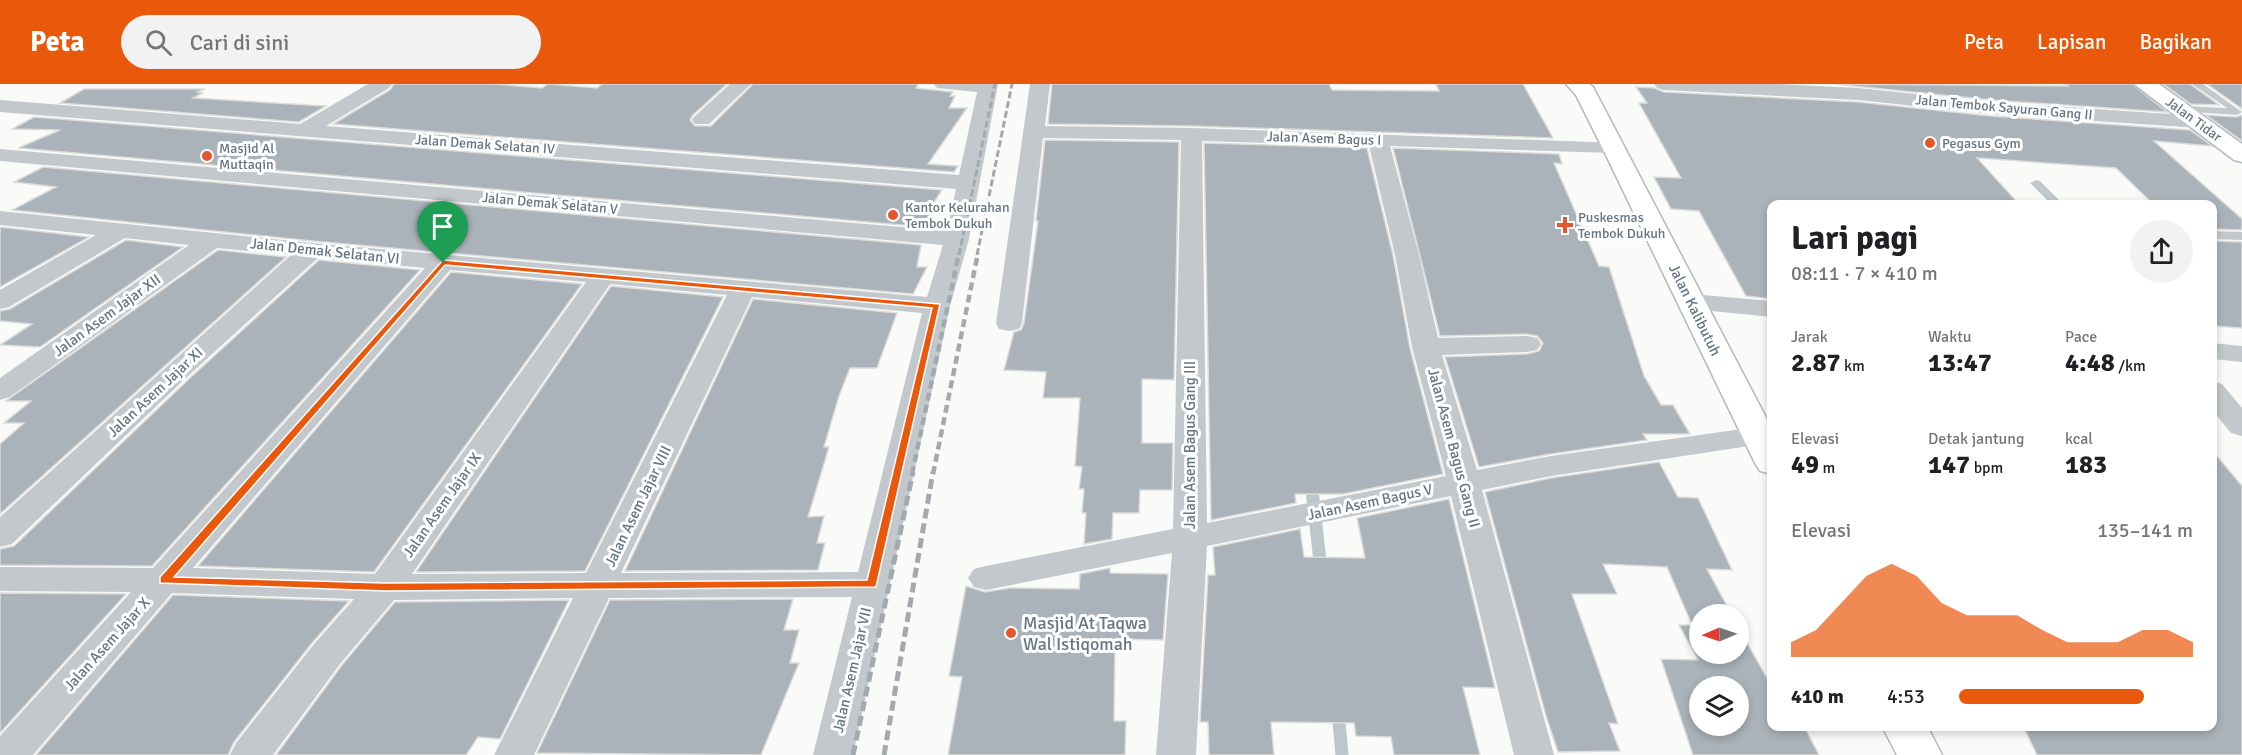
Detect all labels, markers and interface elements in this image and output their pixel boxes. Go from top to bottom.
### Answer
search box [121,15,541,69]
text: Peta [30,25,85,59]
icon: search [142,26,175,59]
text: Cari di sini [190,29,289,56]
text: Peta [1964,29,2004,55]
text: Lapisan [2037,29,2106,55]
text: Bagikan [2139,29,2212,55]
street label: Jalan Tembok Sayuran Gang II [1915,91,2093,124]
street label: Jalan Tidar [2162,93,2226,146]
street label: Jalan Asem Bagus I [1266,128,1382,149]
street label: Jalan Demak Selatan IV [414,131,555,158]
place label: Pegasus Gym [1942,135,2021,152]
marker: Pegasus Gym [1923,136,1937,150]
place label: Masjid Al Muttaqin [219,140,274,173]
marker: Masjid Al Muttaqin [200,149,214,163]
street label: Jalan Demak Selatan V [481,189,618,218]
place label: Kantor Kelurahan Tembok Dukuh [905,199,1010,232]
pin [417,201,468,263]
marker: Kantor Kelurahan Tembok Dukuh [886,208,900,222]
place label: Puskesmas Tembok Dukuh [1578,209,1665,242]
icon: arrive [426,210,459,243]
marker: Puskesmas Tembok Dukuh [1556,216,1574,234]
text: Lari pagi [1791,218,1918,259]
button: share [2130,220,2193,283]
street label: Jalan Demak Selatan VI [249,234,401,268]
street label: Jalan Kalibutuh [1665,261,1725,359]
text: 08:11 · 7 × 410 m [1791,261,1938,286]
street label: Jalan Asem Jajar XII [50,270,164,360]
text: Jarak [1791,327,1828,347]
text: Waktu [1928,327,1972,347]
text: Pace [2065,327,2097,347]
street label: Jalan Asem Jajar XI [104,343,206,441]
text: 2.87 [1791,347,1841,379]
text: 13:47 [1928,347,1992,379]
text: 4:48 [2065,347,2115,379]
text: km [1841,356,1865,376]
text: /km [2115,356,2146,376]
street label: Jalan Asem Bagus Gang III [1181,361,1199,529]
street label: Jalan Asem Bagus Gang II [1424,366,1484,530]
text: Elevasi [1791,429,1839,449]
text: Detak jantung [1928,429,2024,449]
text: kcal [2065,429,2093,449]
street label: Jalan Asem Jajar VIII [601,443,675,569]
street label: Jalan Asem Jajar IX [399,449,485,561]
text: 49 [1791,449,1819,481]
text: 147 [1928,449,1970,481]
text: 183 [2065,449,2107,481]
text: m [1819,458,1835,478]
text: bpm [1970,458,2003,478]
street label: Jalan Asem Bagus V [1306,480,1434,524]
text: Elevasi [1791,518,1851,543]
text: 135–141 m [2097,518,2193,543]
street label: Jalan Asem Jajar X [60,594,154,694]
north arrow [1689,604,1749,664]
map controls [1689,604,1749,736]
street label: Jalan Asem Jajar VII [829,606,875,734]
place label: Masjid At Taqwa Wal Istiqomah [1023,612,1147,655]
marker: Masjid At Taqwa Wal Istiqomah [1004,626,1018,640]
button: layers [1689,676,1749,736]
text: 410 m [1791,684,1844,709]
text: 4:53 [1887,684,1925,709]

